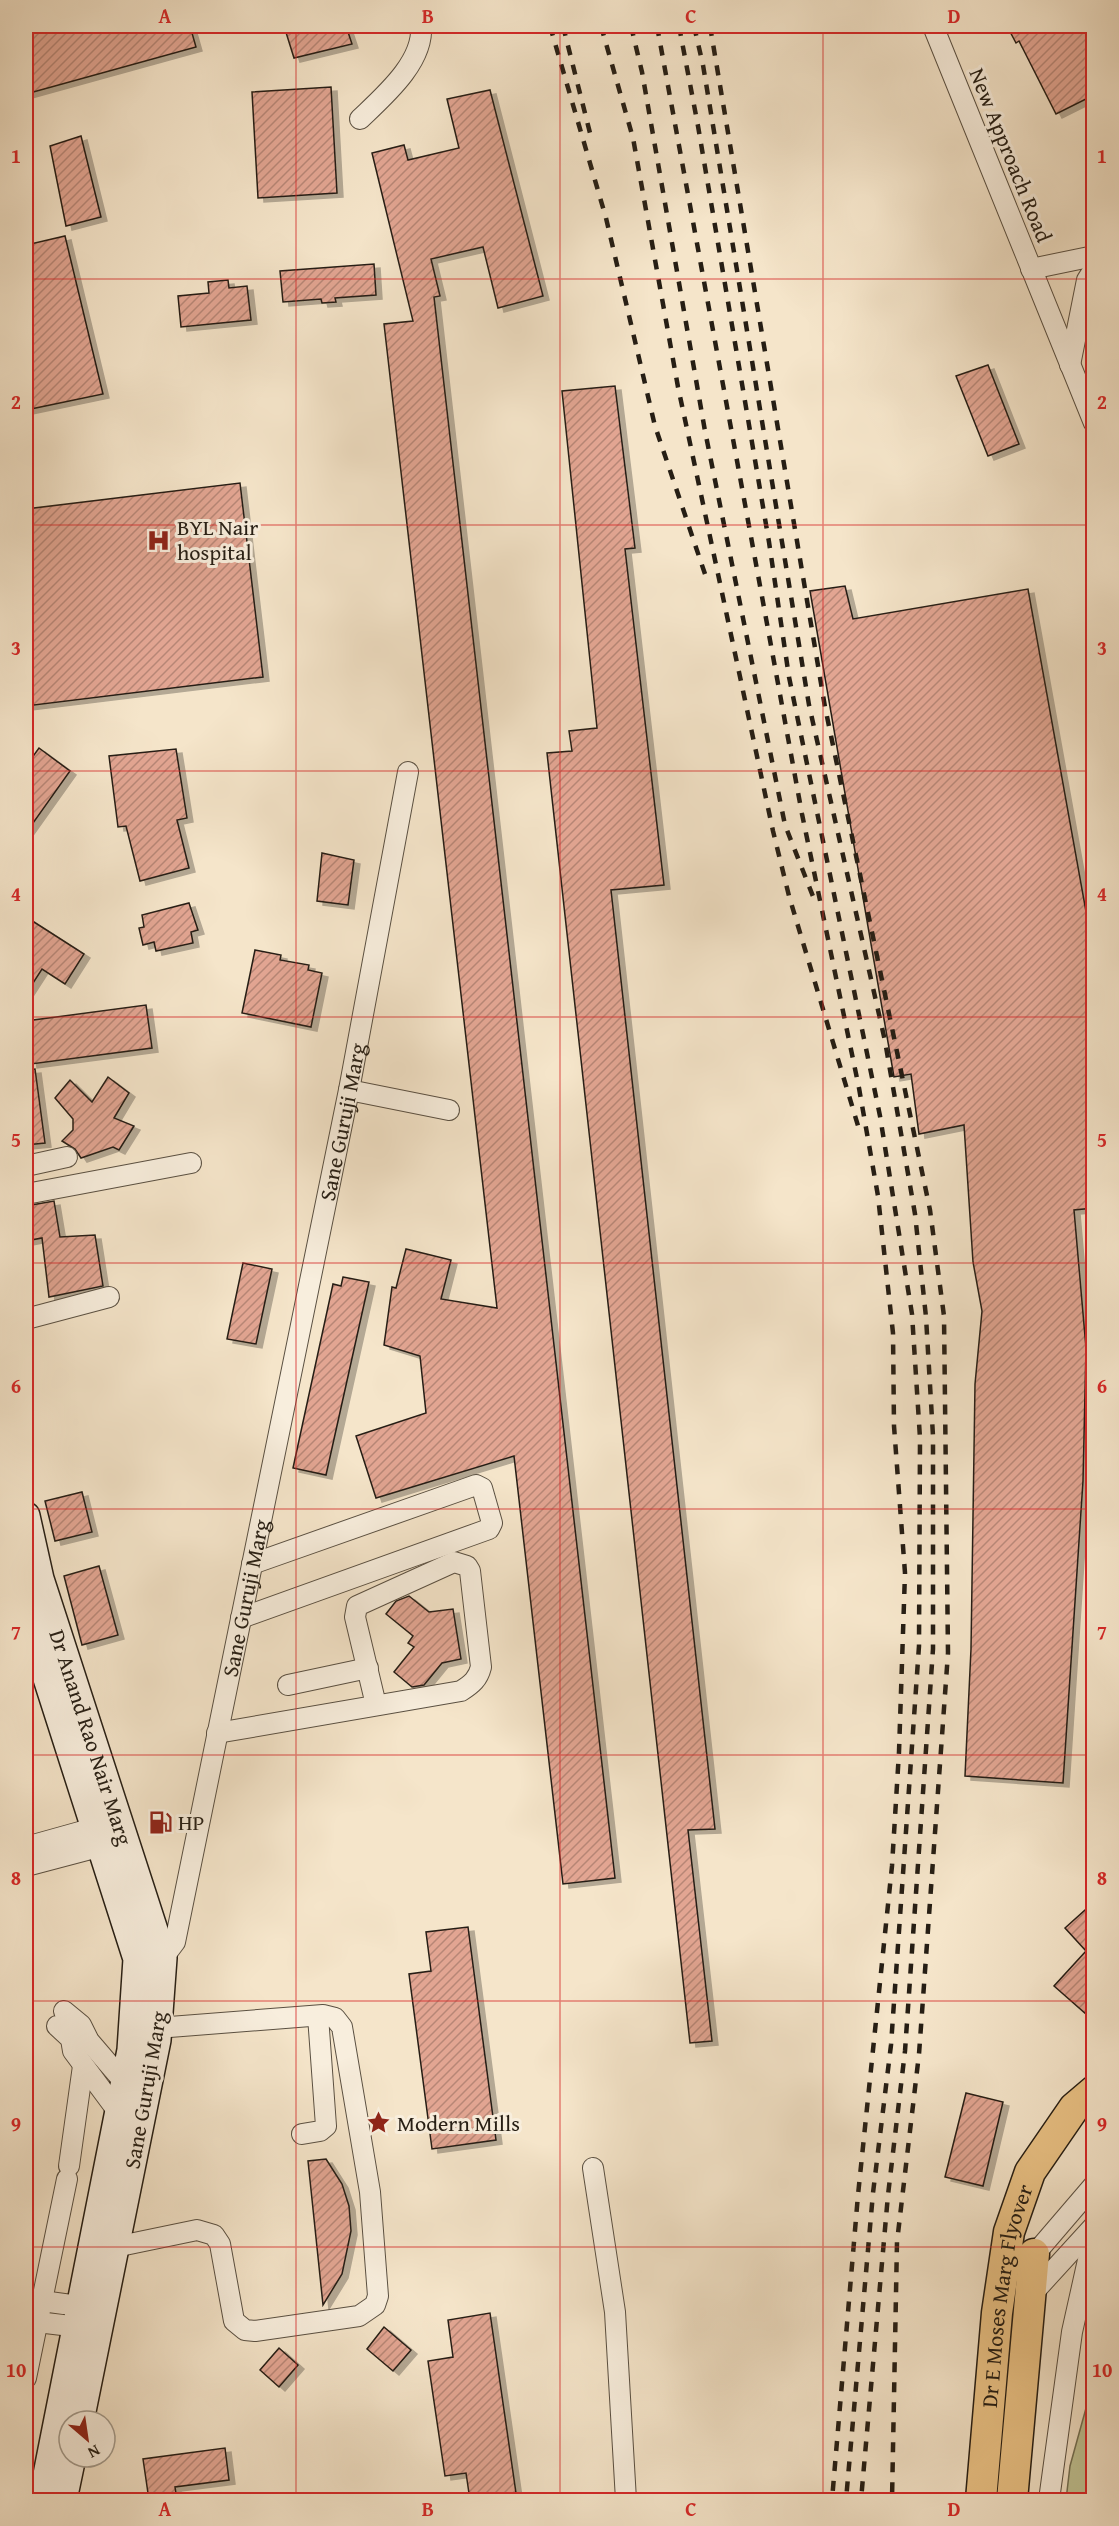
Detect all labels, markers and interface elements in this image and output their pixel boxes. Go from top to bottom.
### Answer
text: A [159,1,172,30]
text: B [422,1,434,30]
text: C [685,1,697,30]
text: D [947,1,961,30]
street label: New Approach Road [961,63,1061,247]
text: 1 [11,141,21,170]
text: 1 [1097,141,1107,170]
text: 2 [11,387,21,416]
text: 2 [1097,387,1107,416]
place label: BYL Nair hospital [177,511,258,568]
hospital icon: BYL Nair hospital [146,527,172,553]
text: 3 [11,633,21,662]
text: 3 [1097,633,1107,662]
text: 4 [11,879,21,908]
text: 4 [1097,879,1107,908]
street label: Sane Guruji Marg [311,1040,373,1204]
text: 5 [11,1125,21,1154]
text: 5 [1097,1125,1107,1154]
text: 6 [11,1371,21,1400]
text: 6 [1097,1371,1107,1400]
street label: Sane Guruji Marg [214,1516,277,1680]
text: 7 [11,1617,21,1646]
text: 7 [1097,1617,1107,1646]
street label: Dr Anand Rao Nair Marg [41,1625,141,1849]
place label: HP [178,1806,204,1838]
fuel station icon: HP [147,1809,173,1835]
text: 8 [11,1863,21,1892]
text: 8 [1097,1863,1107,1892]
street label: Sane Guruji Marg [115,2008,175,2172]
place label: Modern Mills [397,2107,520,2139]
text: 9 [11,2109,21,2138]
text: 9 [1097,2109,1107,2138]
place icon: Modern Mills [366,2110,392,2136]
street label: Dr E Moses Marg Flyover [973,2180,1041,2409]
text: 10 [6,2355,26,2384]
text: 10 [1092,2355,1112,2384]
north arrow [57,2409,117,2469]
text: N [84,2439,105,2465]
text: A [159,2494,172,2523]
text: B [422,2494,434,2523]
text: C [685,2494,697,2523]
text: D [947,2494,961,2523]

